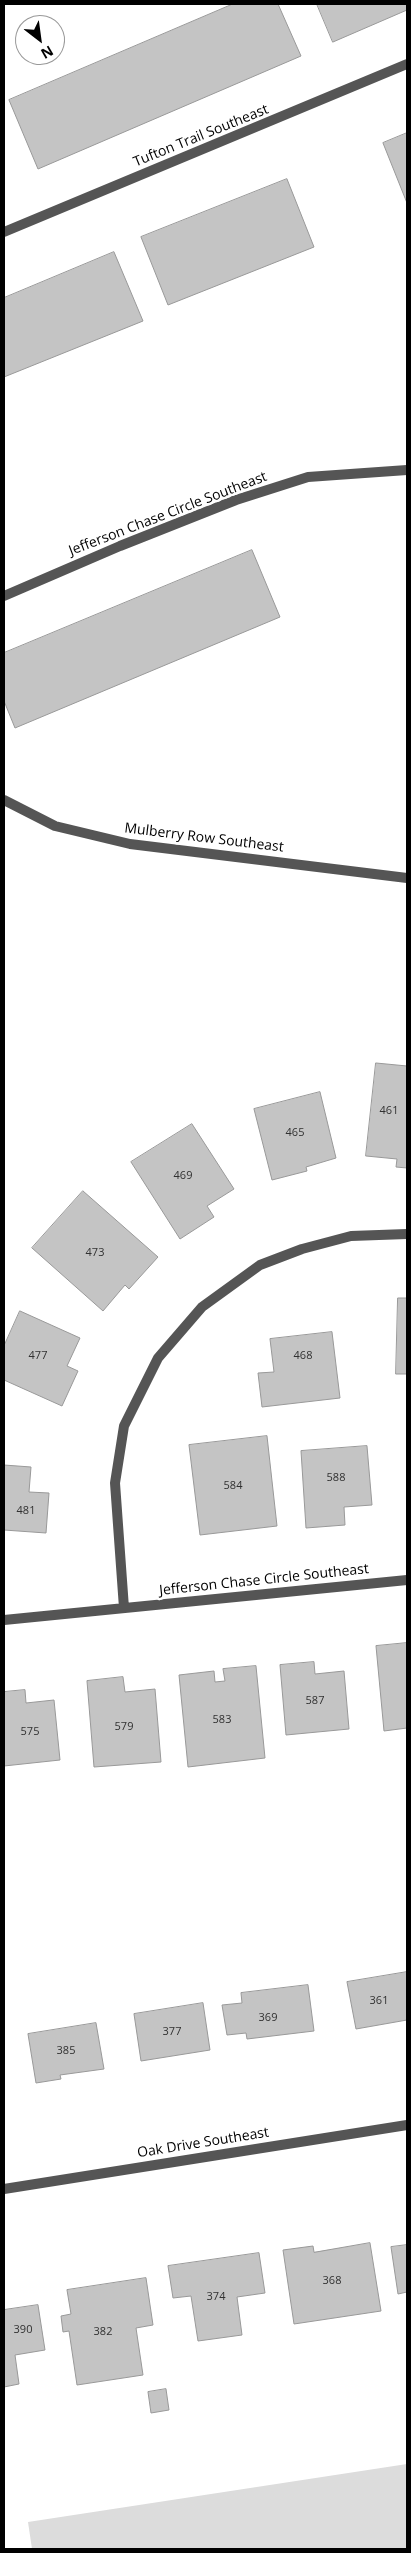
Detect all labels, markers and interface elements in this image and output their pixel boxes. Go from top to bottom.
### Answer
north arrow [15,15,65,65]
text: N [38,41,57,64]
street label: Tufton Trail Southeast [131,101,271,171]
street label: Jefferson Chase Circle Southeast [67,468,269,560]
street label: Mulberry Row Southeast [123,820,285,856]
house number: 461 [380,1104,398,1118]
house number: 465 [286,1126,304,1140]
house number: 469 [174,1169,192,1183]
house number: 473 [86,1246,104,1260]
house number: 477 [29,1349,47,1363]
house number: 468 [294,1349,312,1363]
house number: 588 [327,1471,345,1485]
house number: 584 [224,1479,242,1493]
house number: 481 [17,1504,35,1518]
street label: Jefferson Chase Circle Southeast [158,1561,370,1599]
house number: 587 [306,1694,324,1708]
house number: 583 [213,1713,231,1727]
house number: 579 [115,1720,133,1734]
house number: 575 [21,1725,39,1739]
house number: 361 [370,1994,388,2008]
house number: 369 [259,2011,277,2025]
house number: 377 [163,2025,181,2039]
house number: 385 [57,2044,75,2058]
street label: Oak Drive Southeast [136,2124,270,2162]
house number: 368 [323,2274,341,2288]
house number: 374 [207,2290,225,2304]
house number: 390 [14,2323,32,2337]
house number: 382 [94,2325,112,2339]

